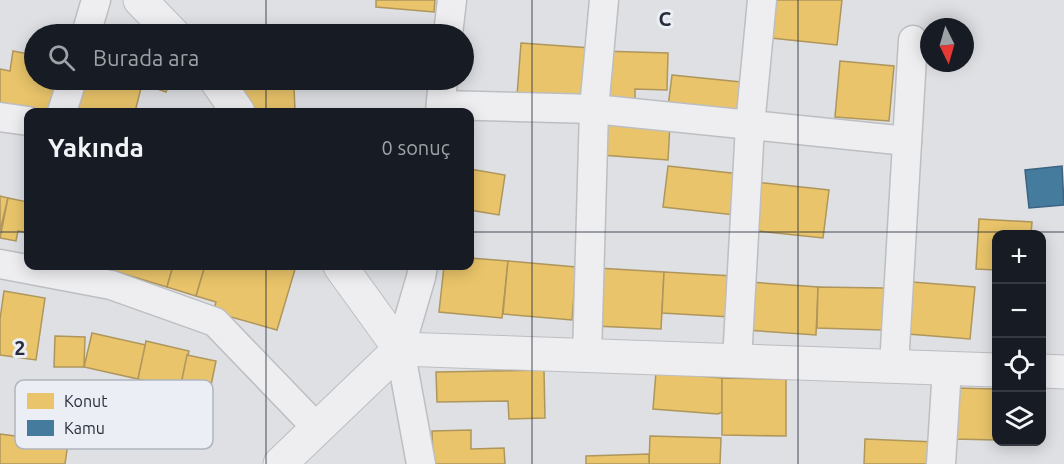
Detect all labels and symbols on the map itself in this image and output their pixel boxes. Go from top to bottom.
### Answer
text: C [659,7,672,30]
north arrow [920,18,974,72]
text: 2 [14,336,26,359]
legend [15,380,213,449]
text: Konut [64,392,108,410]
text: Kamu [64,419,105,437]

